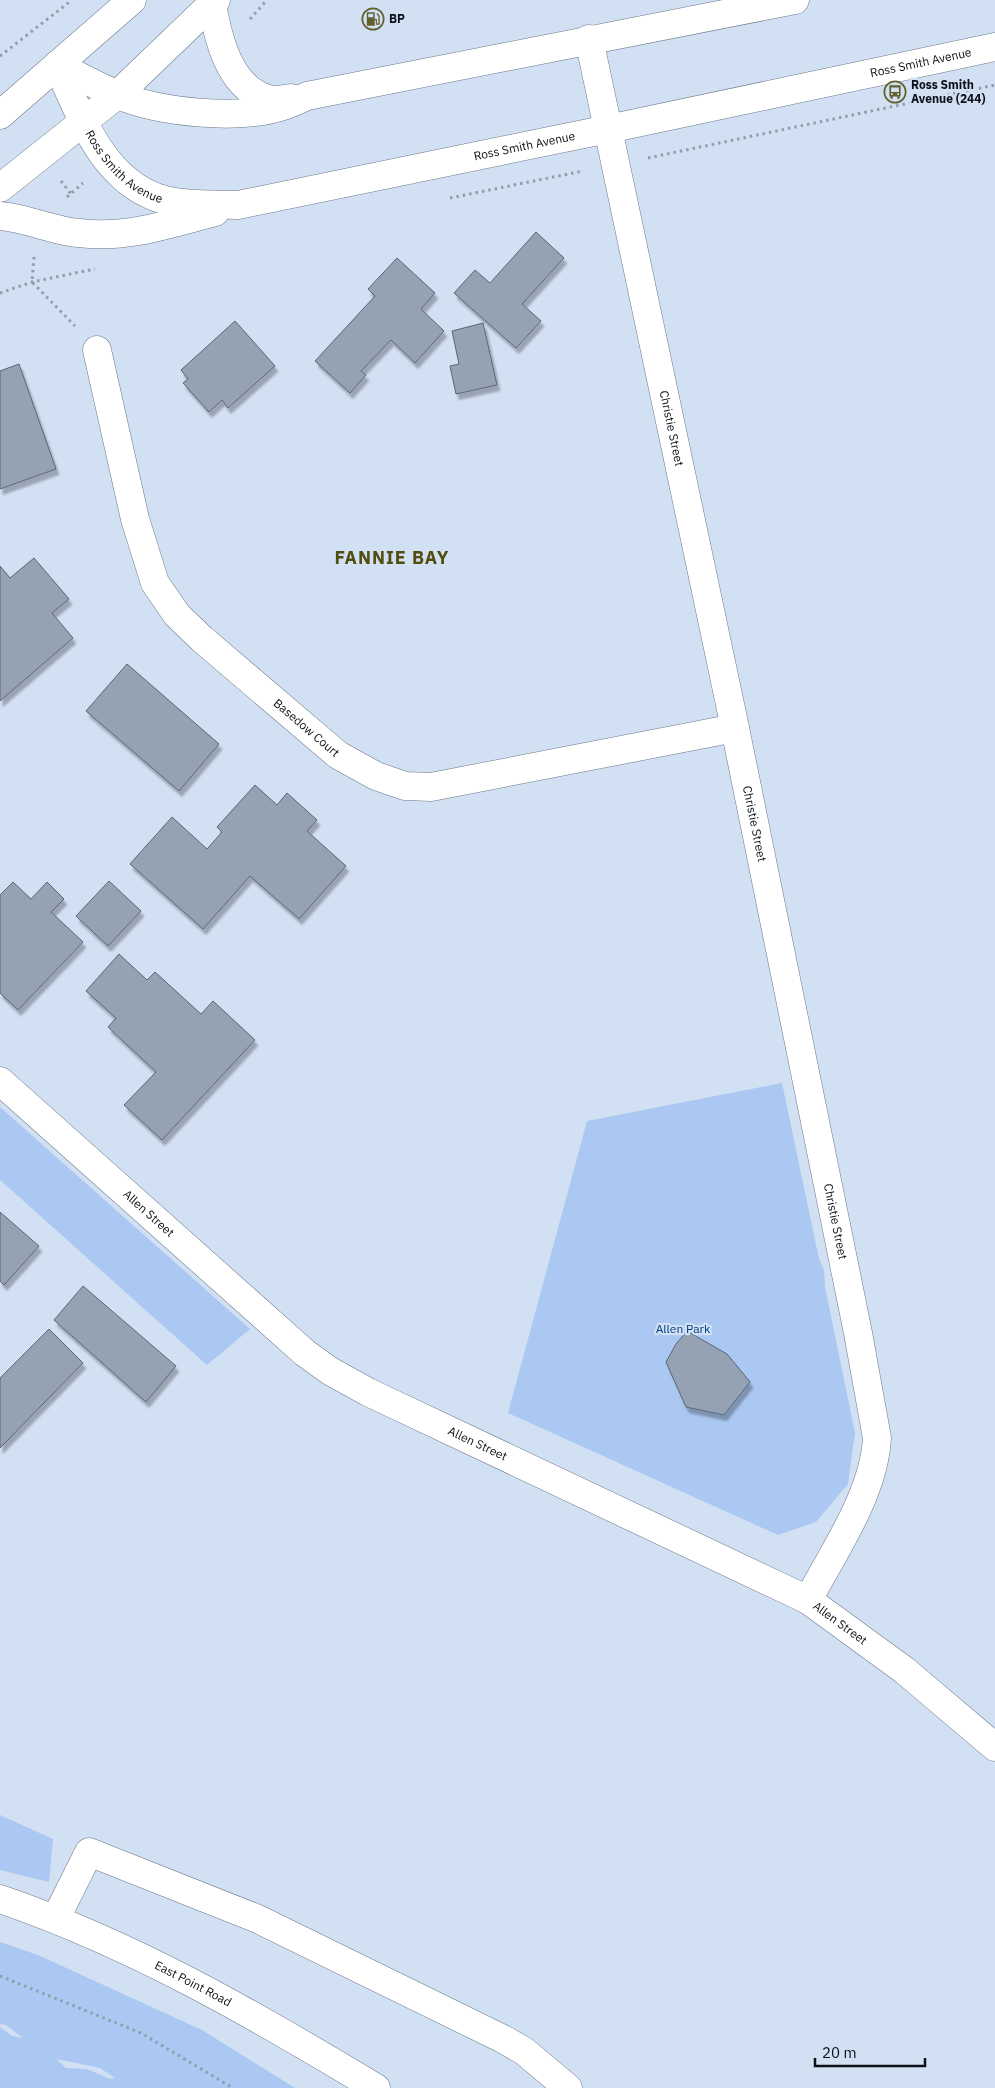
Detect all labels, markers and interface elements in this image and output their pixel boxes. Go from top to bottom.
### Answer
fuel station icon: BP [361,7,385,31]
place label: BP [389,11,405,26]
street label: Ross Smith Avenue [869,44,973,80]
place label: Ross Smith Avenue (244) [911,77,986,106]
bus stop icon: Ross Smith Avenue (244) [883,80,907,104]
street label: Ross Smith Avenue [82,127,165,206]
street label: Ross Smith Avenue [472,128,577,163]
street label: Christie Street [657,389,687,468]
district label: FANNIE BAY [335,546,449,569]
street label: Basedow Court [271,695,343,760]
street label: Christie Street [740,784,770,863]
street label: Christie Street [821,1182,851,1261]
street label: Allen Street [120,1186,178,1240]
park label: Allen Park [656,1321,711,1336]
street label: Allen Street [446,1423,510,1464]
street label: Allen Street [810,1598,870,1648]
street label: East Point Road [152,1957,234,2010]
scale bar [815,2036,925,2068]
text: 20 m [822,2043,857,2062]

